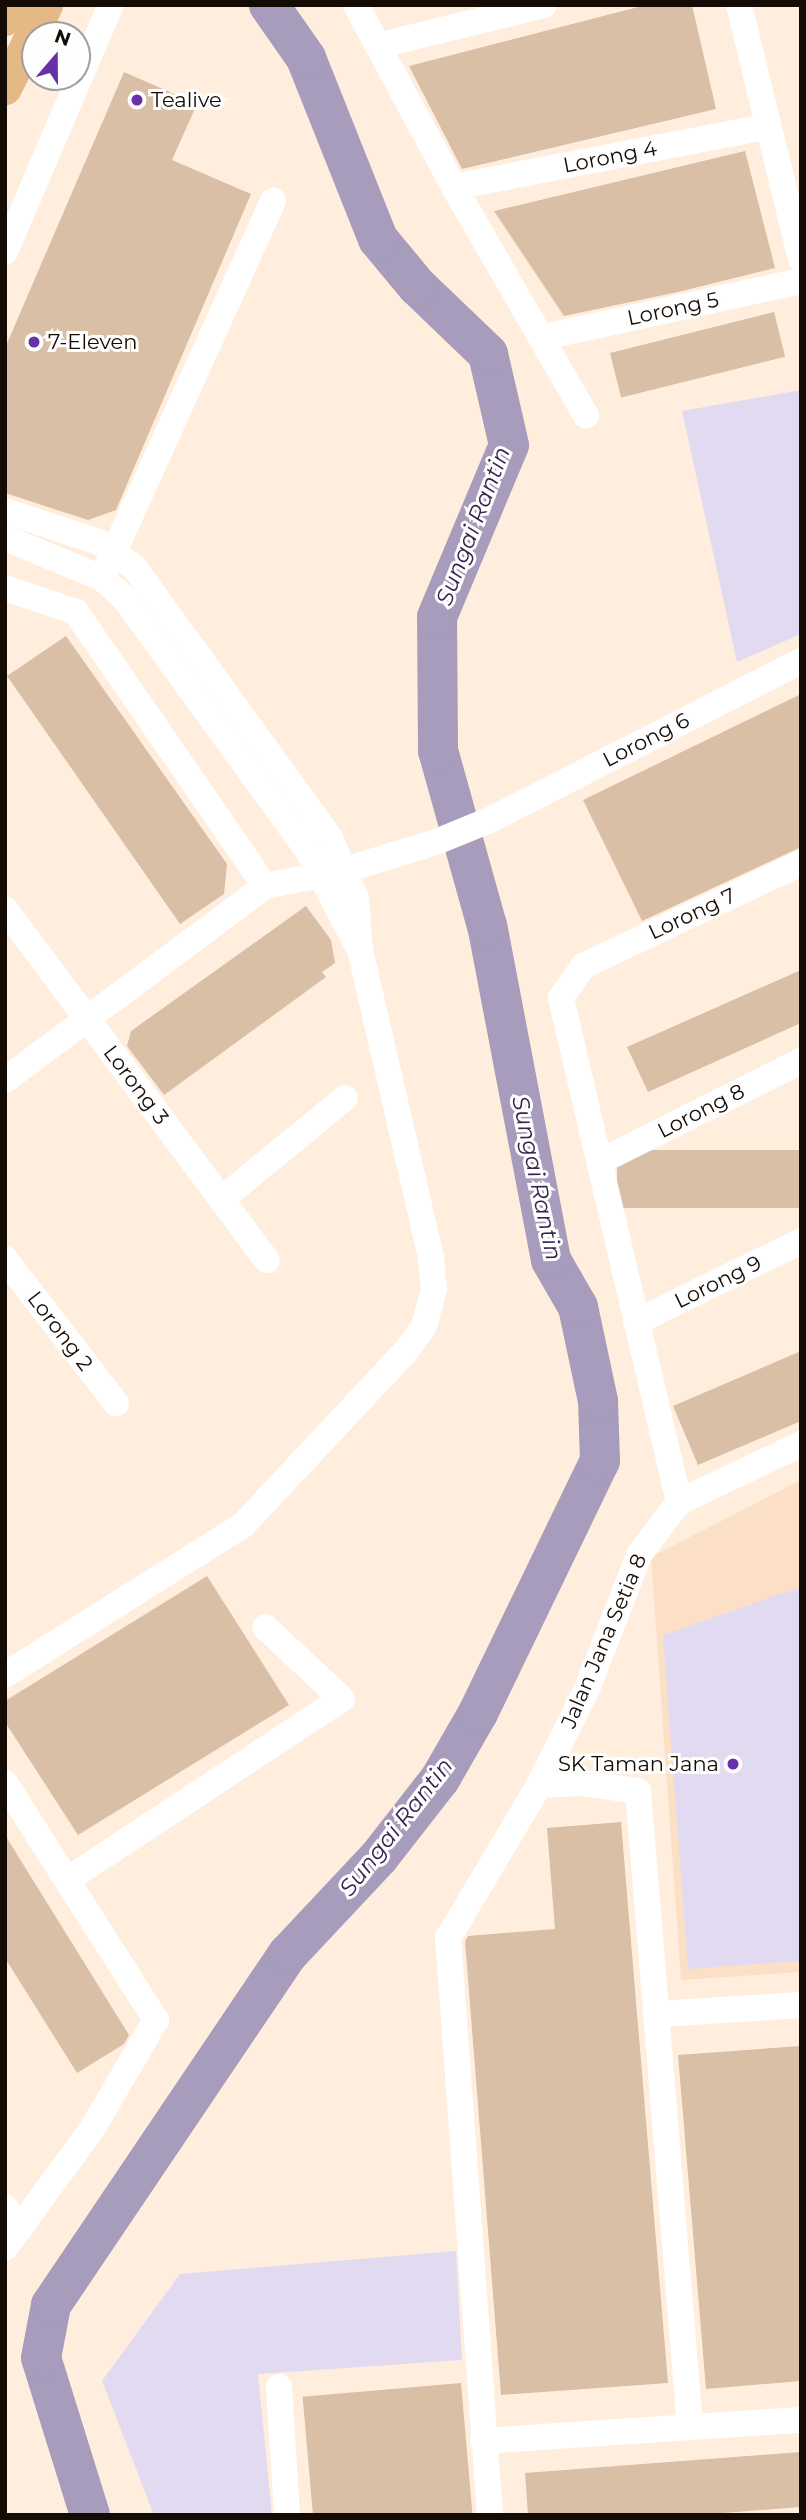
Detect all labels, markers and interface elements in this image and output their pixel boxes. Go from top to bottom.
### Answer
north arrow [21,21,91,91]
text: N [52,24,74,51]
place label: Tealive [151,87,222,113]
marker: Tealive [129,92,145,108]
street label: Lorong 4 [561,136,659,178]
street label: Lorong 5 [625,287,721,331]
place label: 7-Eleven [48,329,137,355]
marker: 7-Eleven [26,334,42,350]
water label: Sungai Rantin [430,443,516,609]
street label: Lorong 6 [599,708,693,772]
street label: Lorong 7 [644,883,740,945]
street label: Lorong 3 [98,1040,174,1130]
street label: Lorong 8 [653,1078,749,1144]
water label: Sungai Rantin [506,1093,568,1263]
street label: Lorong 9 [670,1250,766,1314]
street label: Lorong 2 [22,1286,98,1376]
street label: Jalan Jana Setia 8 [556,1550,652,1732]
place label: SK Taman Jana [558,1751,719,1777]
water label: Sungai Rantin [334,1752,458,1902]
marker: SK Taman Jana [725,1756,741,1772]

